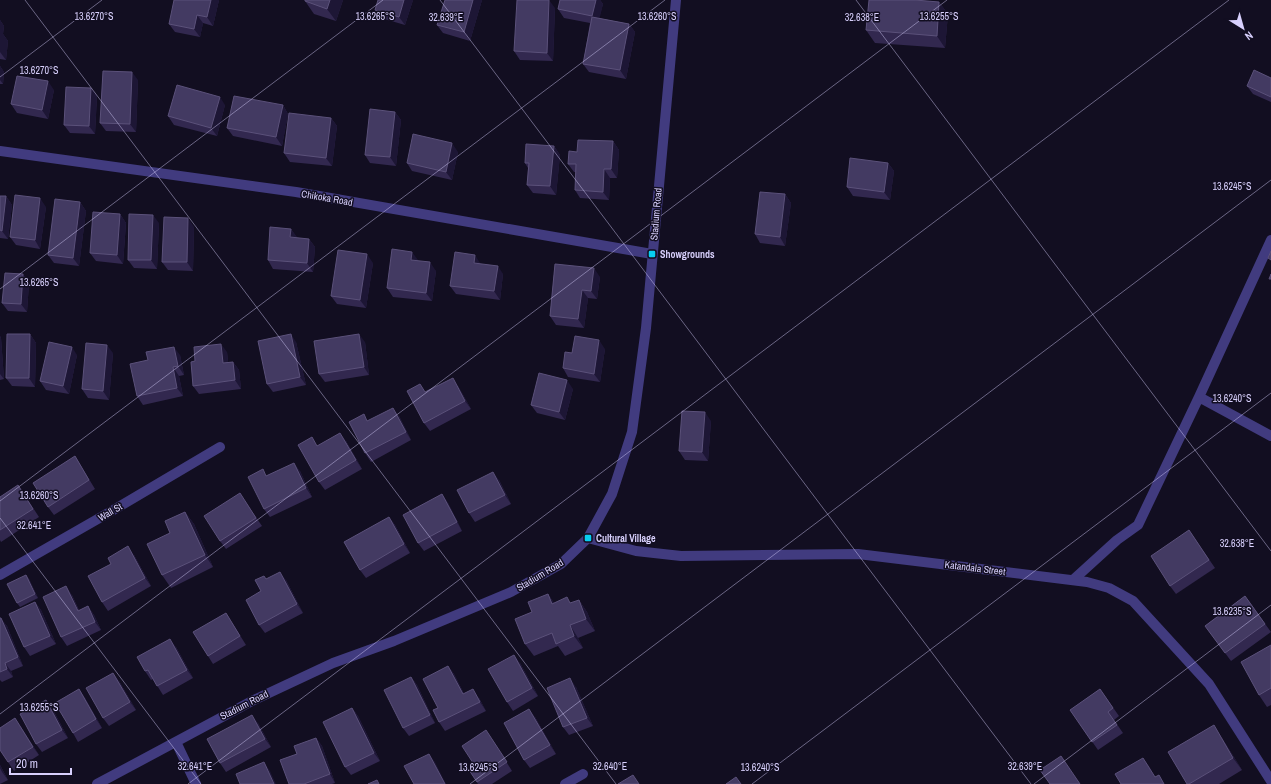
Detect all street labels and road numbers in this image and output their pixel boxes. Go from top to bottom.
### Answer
street label: Chikoka Road [300,187,354,209]
street label: Stadium Road [647,187,665,241]
street label: Wall St [96,500,125,524]
street label: Stadium Road [514,556,566,594]
street label: Katandala Street [944,558,1007,578]
street label: Stadium Road [218,687,270,723]

